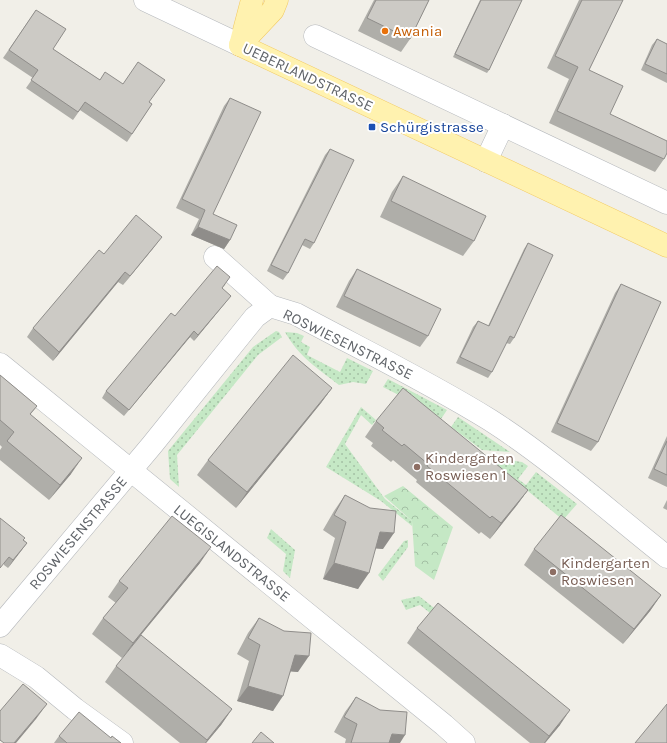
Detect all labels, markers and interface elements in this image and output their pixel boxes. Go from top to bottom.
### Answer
place label: Awania [393,22,442,40]
marker: Awania [380,26,390,36]
street label: UEBERLANDSTRASSE [240,39,376,115]
place label: Schürgistrasse [380,118,484,136]
marker: Schürgistrasse [367,122,377,132]
street label: ROSWIESENSTRASSE [280,305,416,383]
place label: Kindergarten Roswiesen 1 [425,449,514,484]
marker: Kindergarten Roswiesen 1 [412,462,422,472]
street label: ROSWIESENSTRASSE [25,473,131,593]
street label: LUEGISLANDSTRASSE [170,500,294,606]
place label: Kindergarten Roswiesen [561,554,650,589]
marker: Kindergarten Roswiesen [548,567,558,577]

